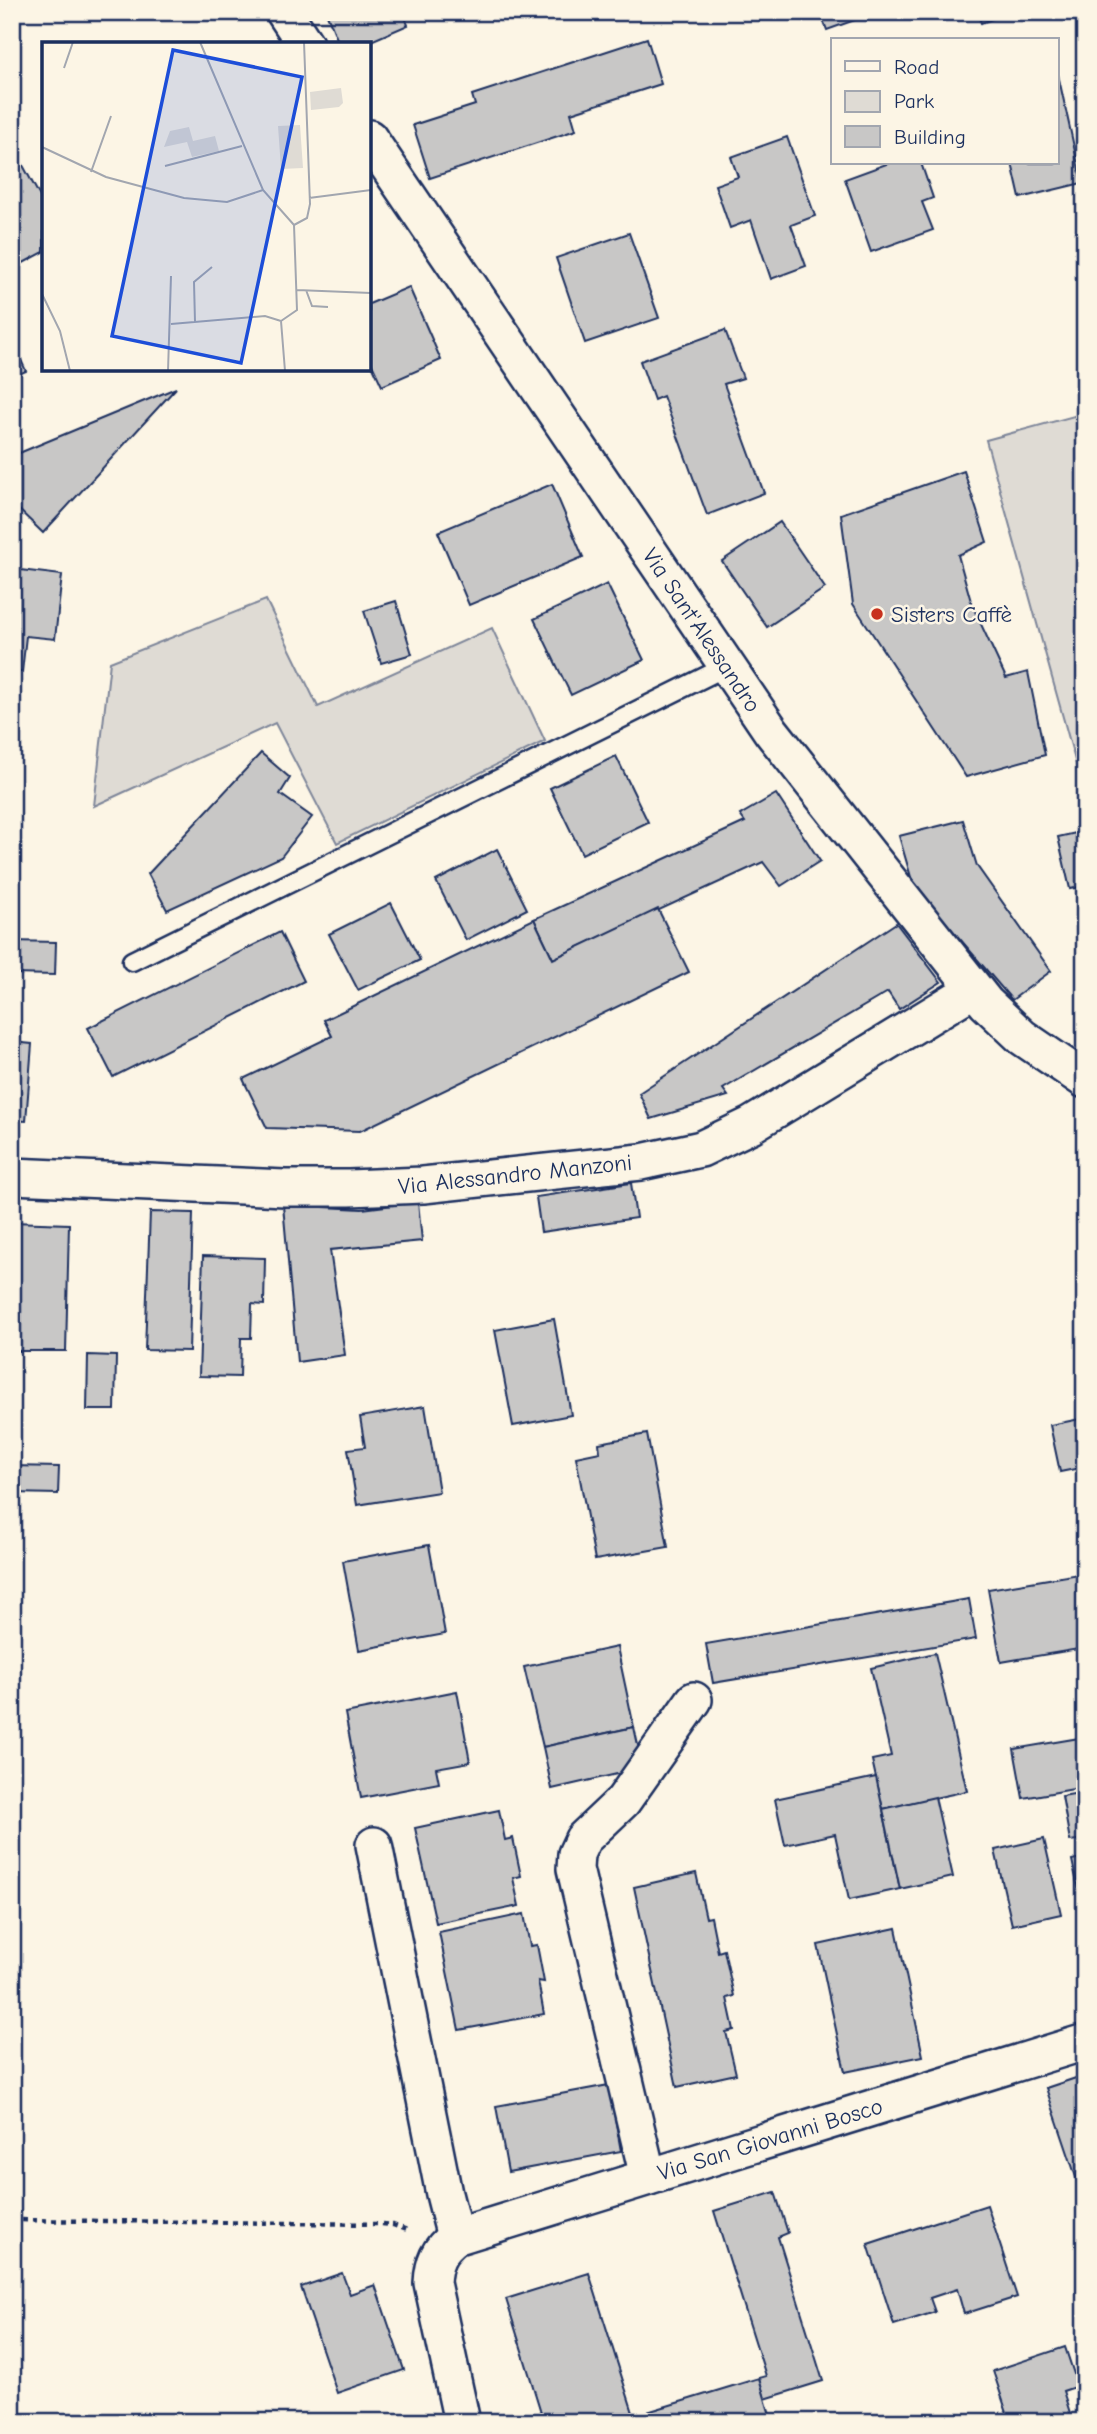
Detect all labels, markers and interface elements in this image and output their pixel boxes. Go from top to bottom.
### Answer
legend [831,38,1058,164]
inset map [42,42,371,371]
text: Road [894,55,939,79]
text: Park [894,89,934,113]
text: Building [894,125,966,149]
street label: Via Sant'Alessandro [637,543,767,717]
place label: Sisters Caffè [891,601,1012,628]
marker: Sisters Caffè [869,606,885,622]
street label: Via Alessandro Manzoni [397,1149,633,1200]
street label: Via San Giovanni Bosco [654,2092,886,2187]

